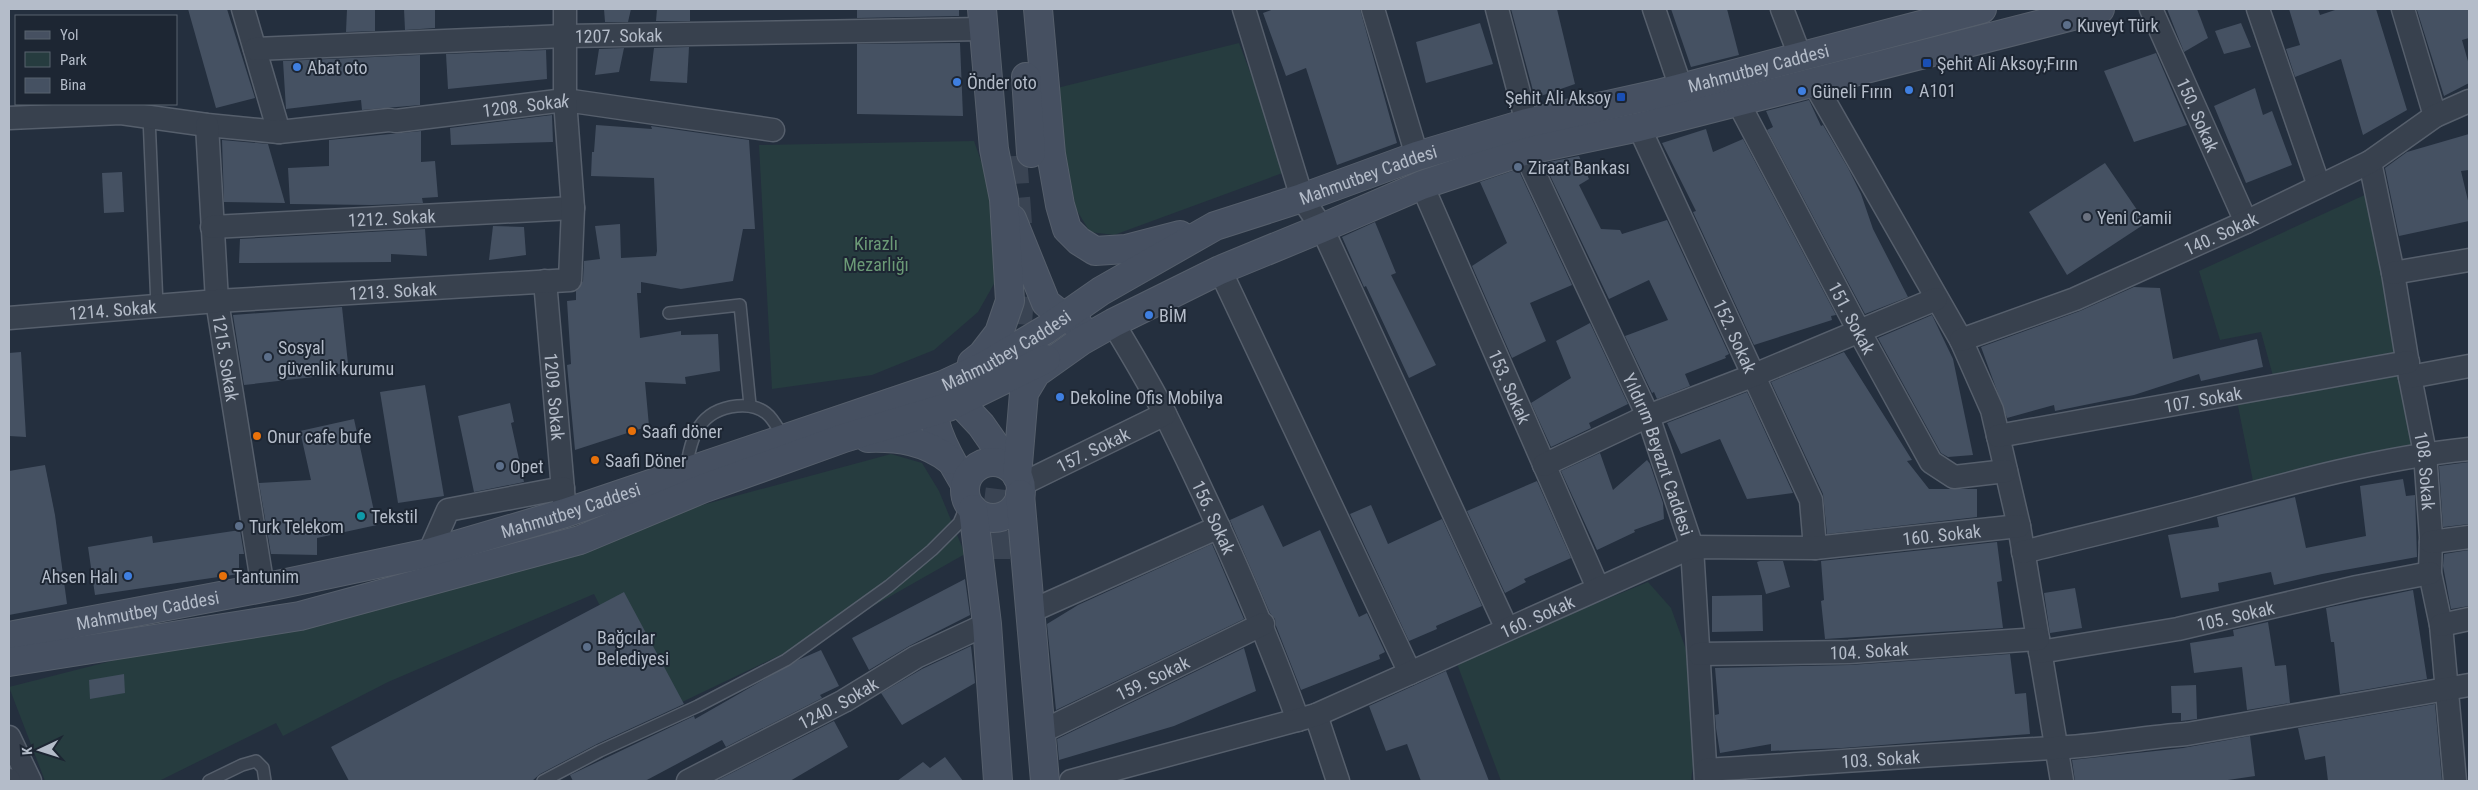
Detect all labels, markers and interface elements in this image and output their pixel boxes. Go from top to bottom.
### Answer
legend [15,15,178,105]
place label: Kuveyt Türk [2077,15,2159,36]
marker: Kuveyt Türk [2061,19,2073,31]
street label: 1207. Sokak [575,24,663,46]
text: Yol [60,26,78,44]
street label: Mahmutbey Caddesi [1686,39,1831,96]
text: Park [60,51,87,69]
place label: Şehit Ali Aksoy;Fırın [1937,53,2078,74]
place label: Abat oto [307,57,368,78]
marker: Şehit Ali Aksoy;Fırın [1921,57,1933,69]
marker: Abat oto [291,61,303,73]
place label: Önder oto [967,72,1037,93]
street label: 150. Sokak [2173,75,2224,155]
text: Bina [60,76,86,94]
marker: Önder oto [951,76,963,88]
place label: A101 [1919,80,1956,101]
place label: Güneli Fırın [1812,81,1892,102]
marker: A101 [1903,84,1915,96]
marker: Güneli Fırın [1796,85,1808,97]
place label: Şehit Ali Aksoy [1505,87,1611,108]
street label: 1208. Sokak [481,89,571,121]
marker: Şehit Ali Aksoy [1615,91,1627,103]
street label: Mahmutbey Caddesi [1296,140,1439,209]
place label: Ziraat Bankası [1528,157,1630,178]
marker: Ziraat Bankası [1512,161,1524,173]
street label: 1212. Sokak [347,205,436,230]
place label: Yeni Camii [2097,207,2172,228]
street label: 140. Sokak [2181,207,2261,259]
marker: Yeni Camii [2081,211,2093,223]
park label: Kirazlı Mezarlığı [843,233,909,275]
street label: 1213. Sokak [349,277,437,304]
street label: 151. Sokak [1824,278,1880,357]
street label: 1214. Sokak [68,295,157,324]
street label: 152. Sokak [1709,296,1761,376]
street label: Mahmutbey Caddesi [938,305,1074,395]
place label: BİM [1159,305,1187,326]
marker: BİM [1143,309,1155,321]
street label: 1215. Sokak [209,313,243,403]
place label: Sosyal güvenlik kurumu [278,337,394,379]
street label: 153. Sokak [1485,346,1535,427]
marker: Sosyal güvenlik kurumu [262,351,274,363]
street label: 1209. Sokak [541,352,569,441]
street label: Yıldırım Beyazıt Caddesi [1619,369,1698,538]
street label: 107. Sokak [2162,382,2243,416]
place label: Dekoline Ofis Mobilya [1070,387,1223,408]
marker: Dekoline Ofis Mobilya [1054,391,1066,403]
place label: Saafi döner [642,421,723,442]
street label: 157. Sokak [1053,423,1133,476]
marker: Saafi döner [626,425,638,437]
place label: Onur cafe bufe [267,426,371,447]
marker: Onur cafe bufe [251,430,263,442]
street label: 108. Sokak [2411,430,2440,511]
place label: Saafi Döner [605,450,687,471]
marker: Saafi Döner [589,454,601,466]
place label: Opet [510,456,543,477]
marker: Opet [494,460,506,472]
street label: 156. Sokak [1188,477,1240,557]
street label: Mahmutbey Caddesi [498,478,643,542]
place label: Tekstil [371,506,418,527]
marker: Tekstil [355,510,367,522]
place label: Turk Telekom [249,516,344,537]
marker: Turk Telekom [233,520,245,532]
street label: 160. Sokak [1901,520,1982,549]
place label: Ahsen Halı [41,566,118,587]
place label: Tantunim [233,566,299,587]
marker: Ahsen Halı [122,570,134,582]
marker: Tantunim [217,570,229,582]
street label: Mahmutbey Caddesi [74,586,221,634]
street label: 160. Sokak [1497,591,1577,642]
street label: 105. Sokak [2195,596,2276,635]
place label: Bağcılar Belediyesi [597,627,669,669]
street label: 104. Sokak [1829,637,1909,663]
marker: Bağcılar Belediyesi [581,641,593,653]
street label: 159. Sokak [1112,651,1193,704]
street label: 1240. Sokak [795,672,882,733]
north arrow [15,725,65,775]
text: K [19,746,35,755]
street label: 103. Sokak [1841,746,1921,772]

